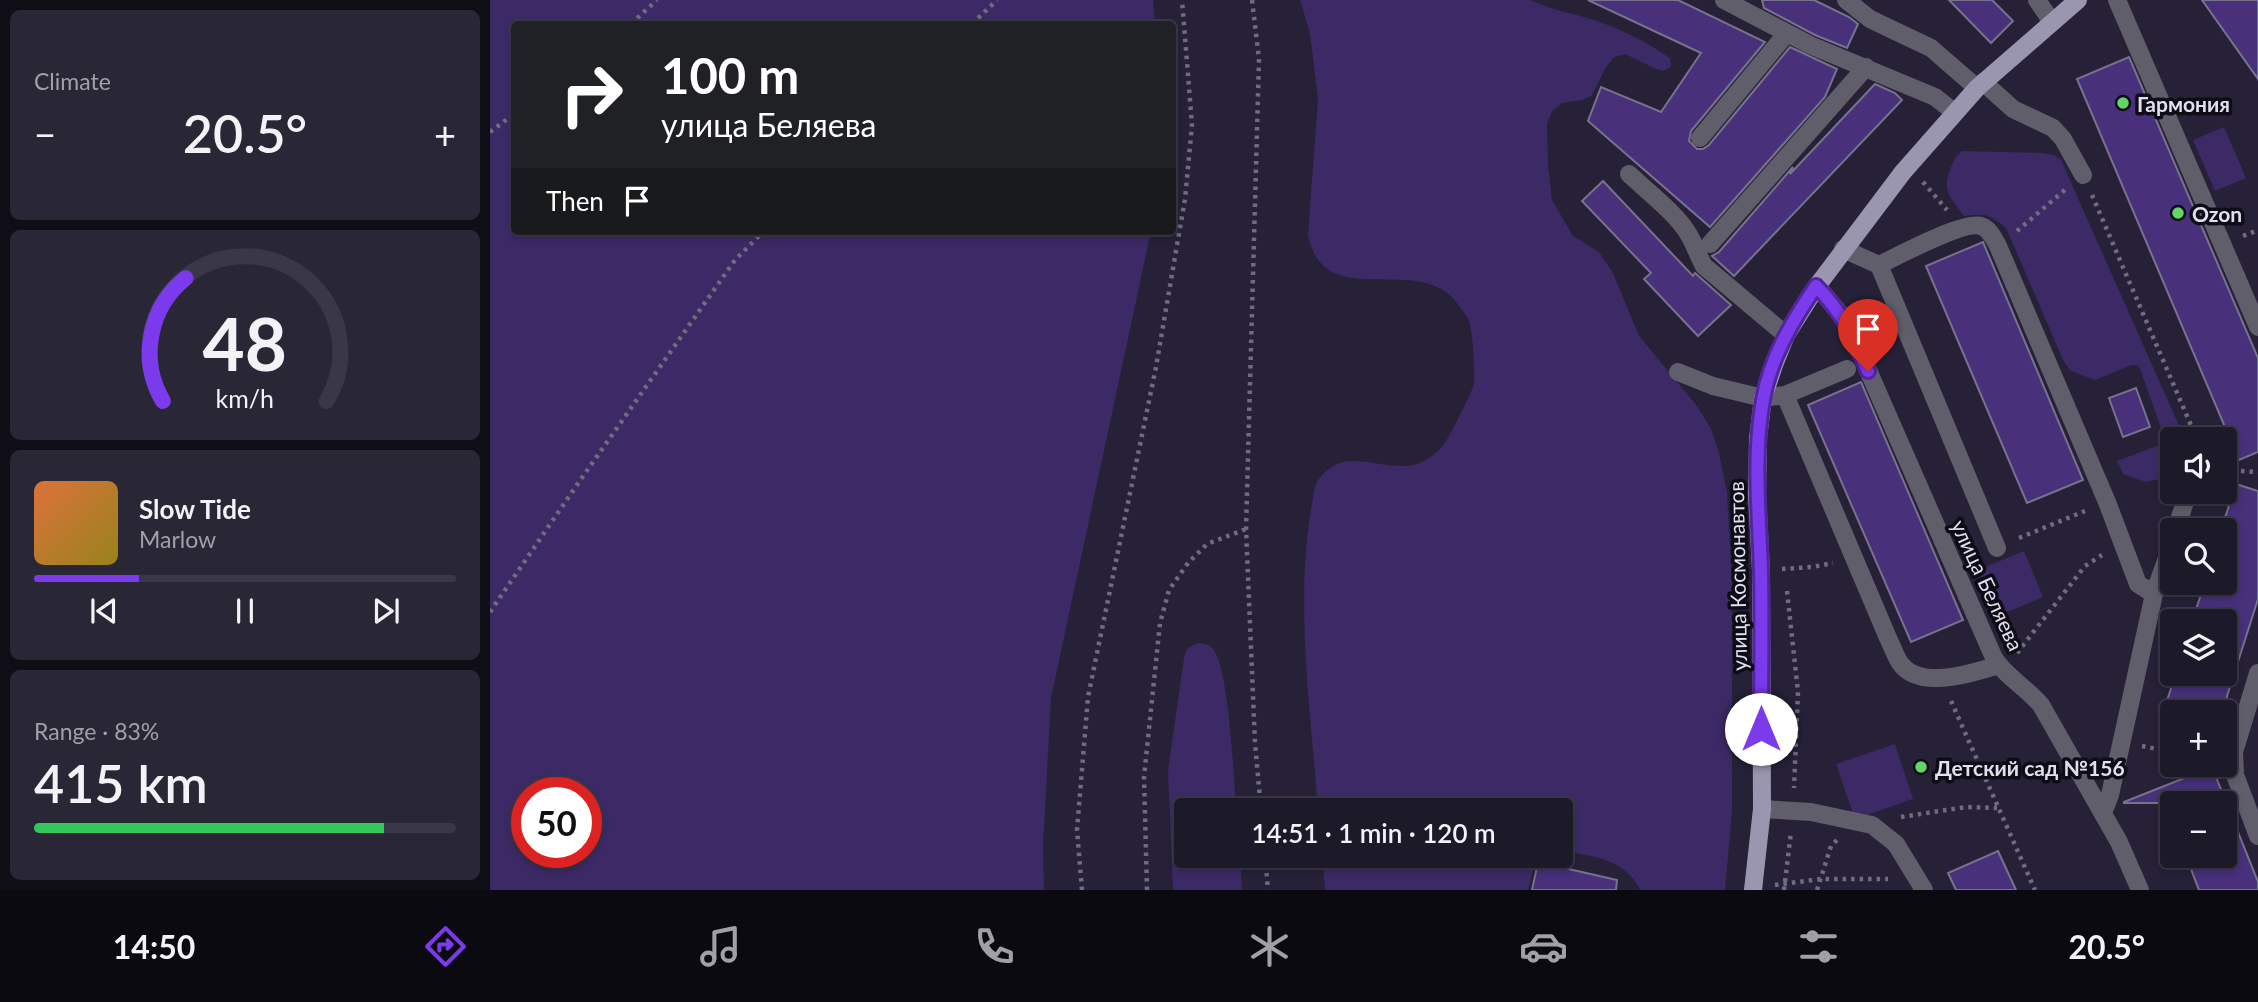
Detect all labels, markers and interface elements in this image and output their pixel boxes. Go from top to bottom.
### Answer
text: 100 m [661,46,799,104]
icon: right [546,49,637,140]
text: Climate [34,67,111,95]
place label: Гармония [2137,91,2230,116]
marker: Гармония [2115,95,2131,111]
text: 20.5° [183,102,307,164]
text: улица Беляева [661,105,876,144]
text: − [34,111,56,157]
text: + [434,111,456,157]
icon: arrive [618,182,656,220]
text: Then [546,185,604,217]
place label: Ozon [2192,201,2242,226]
marker: Ozon [2170,205,2186,221]
text: 48 [203,299,287,387]
pin [1838,299,1898,371]
icon: arrive [1849,310,1887,348]
text: km/h [216,383,274,413]
map controls [2160,427,2237,868]
button: sound [2160,427,2237,504]
street label: улица Космонавтов [1723,481,1751,671]
text: Slow Tide [139,493,251,525]
street label: улица Беляева [1947,516,2029,654]
button: search [2160,518,2237,595]
text: Marlow [139,525,216,553]
icon: previous [85,592,123,630]
icon: pause [226,592,264,630]
icon: next [367,592,405,630]
button: layers [2160,609,2237,686]
position arrow [1724,692,1798,766]
button: + [2160,700,2237,777]
text: Range · 83% [34,717,159,745]
text: 415 km [34,752,208,814]
place label: Детский сад №156 [1935,755,2125,780]
marker: Детский сад №156 [1913,759,1929,775]
speed limit sign: 50 [511,777,602,868]
button: − [2160,791,2237,868]
text: 14:51 · 1 min · 120 m [1251,817,1496,849]
icon: directions [421,922,470,971]
icon: music [696,922,745,971]
icon: phone [970,922,1019,971]
icon: climate [1245,922,1294,971]
icon: car [1519,922,1568,971]
icon: filters [1794,922,1843,971]
text: 14:50 [113,927,195,966]
text: 20.5° [2069,927,2145,966]

